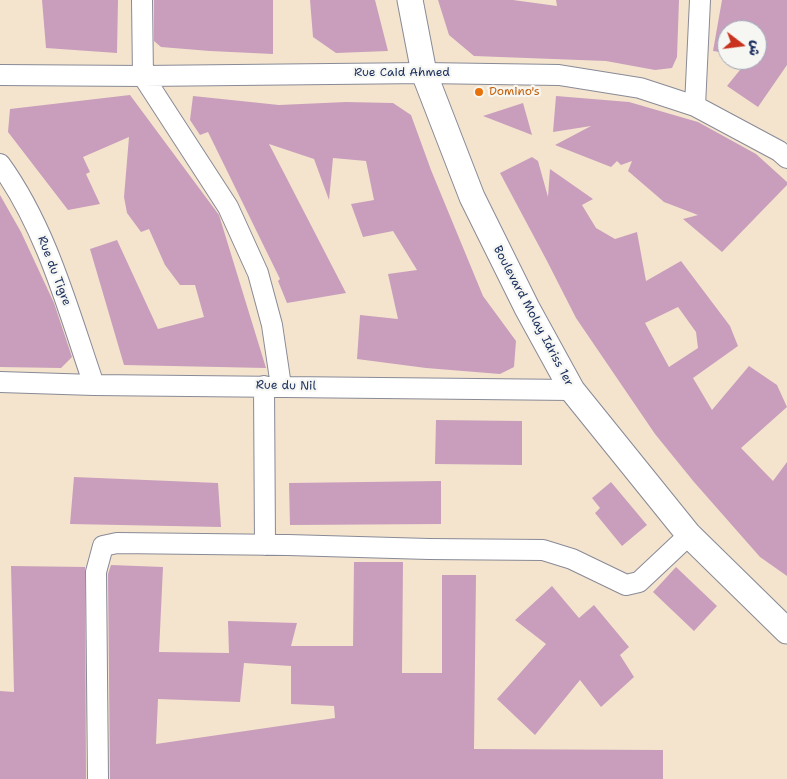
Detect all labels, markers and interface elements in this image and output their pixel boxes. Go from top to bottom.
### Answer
north arrow [717,20,767,70]
text: ش [745,39,766,58]
street label: Rue Caid Ahmed [354,66,450,80]
place label: Domino's [489,85,540,99]
marker: Domino's [473,86,485,98]
street label: Rue du Tigre [34,234,74,308]
street label: Boulevard Molay Idriss 1er [490,243,576,389]
street label: Rue du Nil [256,378,316,394]

